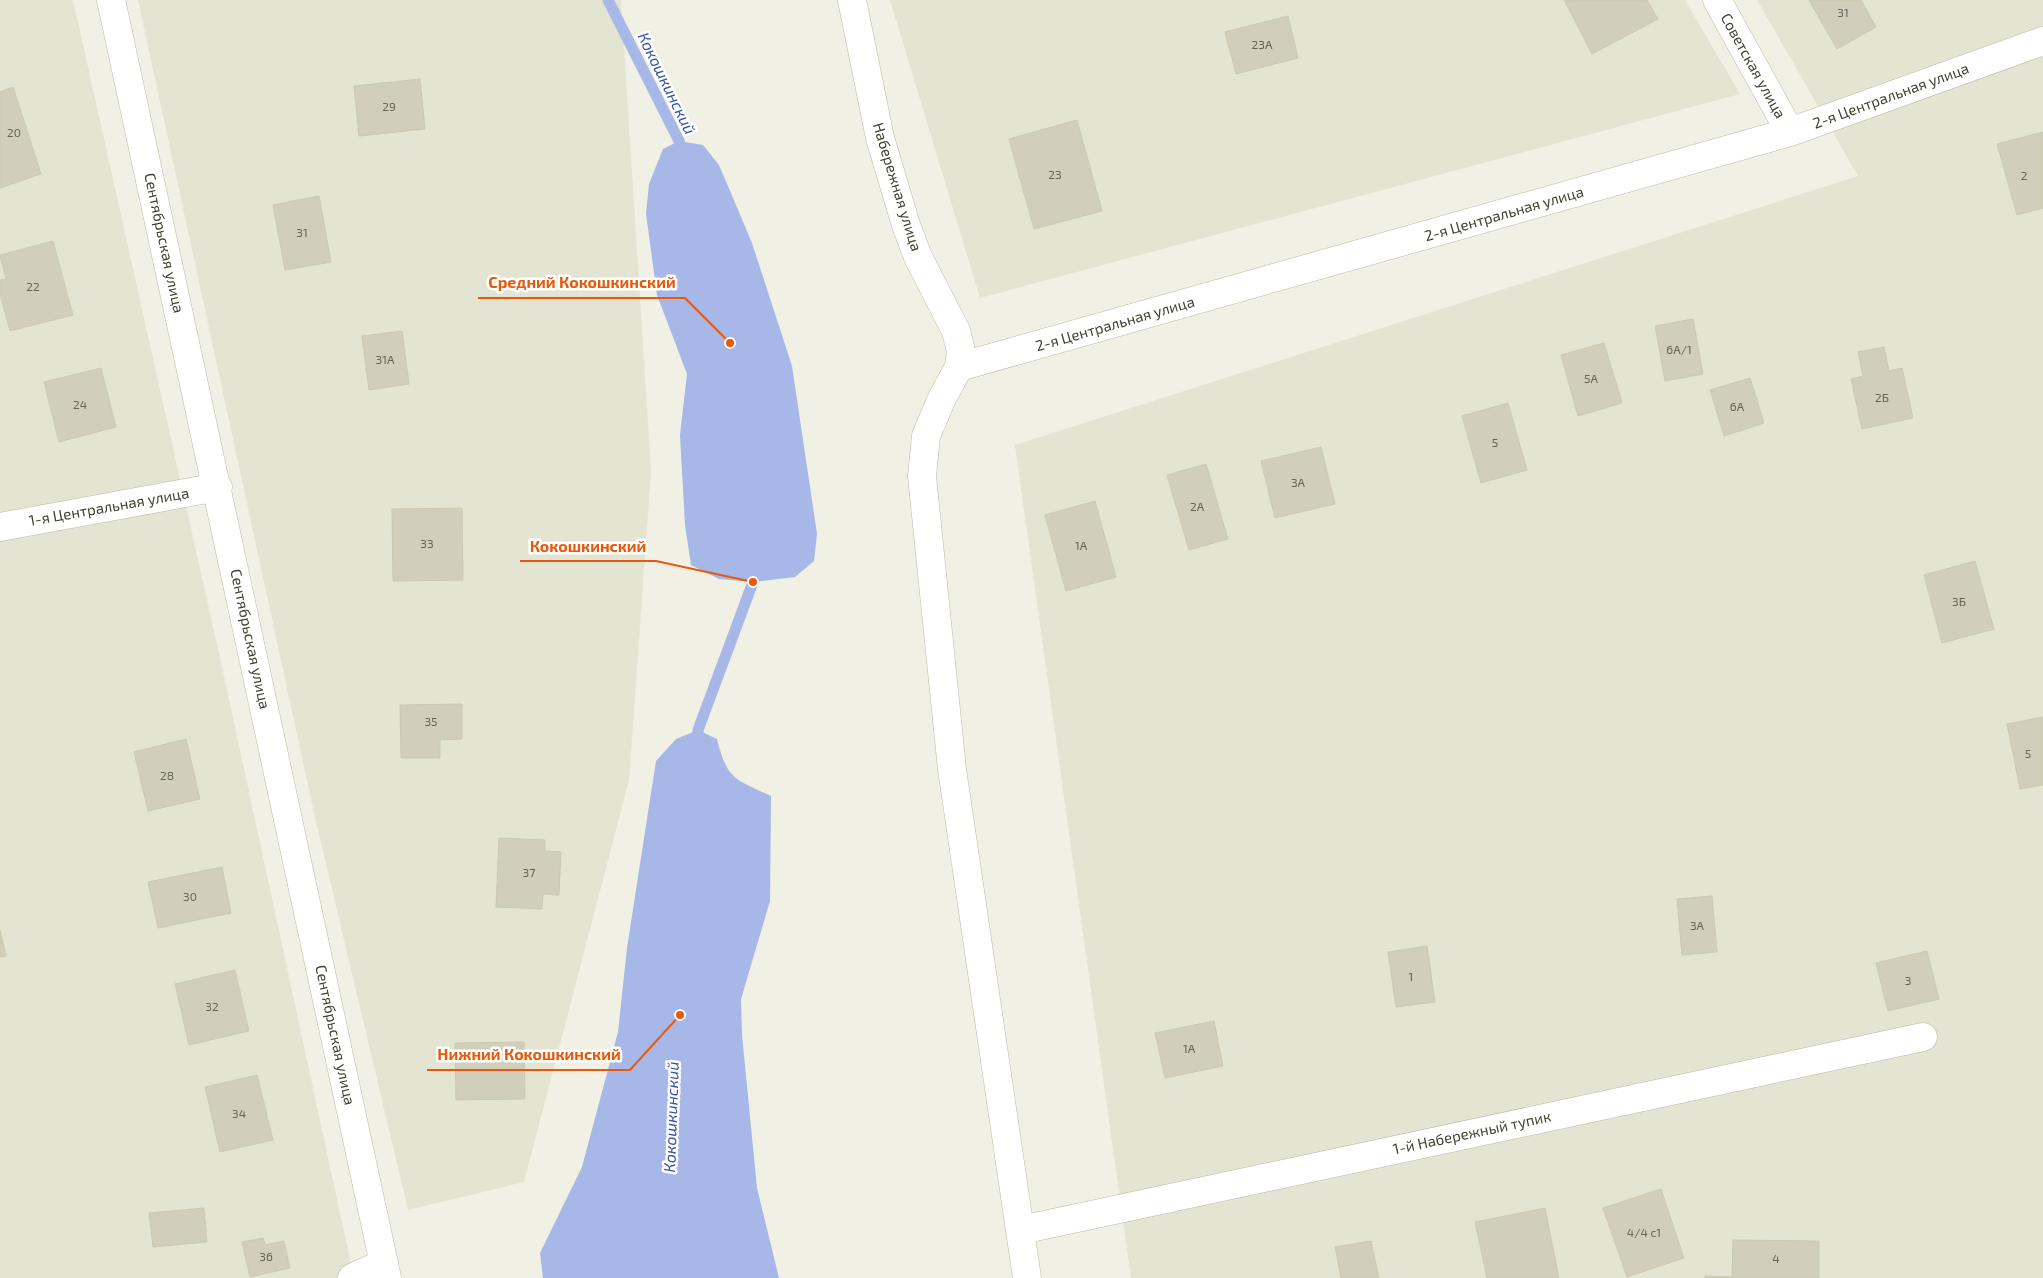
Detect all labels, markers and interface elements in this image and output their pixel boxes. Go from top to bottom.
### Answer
house number: 31 [1837,5,1849,19]
street label: Советская улица [1717,10,1790,122]
water label: Кокошкинский [635,29,700,137]
house number: 23А [1252,37,1273,51]
street label: 2-я Центральная улица [1810,58,1972,133]
house number: 29 [382,99,396,113]
street label: Набережная улица [869,120,926,254]
house number: 20 [7,125,21,139]
house number: 23 [1048,167,1062,181]
house number: 2 [2021,168,2028,182]
street label: Сентябрьская улица [140,171,189,315]
street label: 2-я Центральная улица [1422,182,1586,245]
house number: 31 [296,225,308,239]
callout: Средний Кокошкинский [478,267,685,298]
text: Средний Кокошкинский [488,272,676,291]
house number: 22 [26,279,40,293]
street label: 2-я Центральная улица [1033,292,1197,355]
house number: 6А/1 [1666,342,1692,356]
house number: 31А [376,352,395,366]
house number: 5А [1584,371,1598,385]
house number: 2Б [1875,390,1889,404]
house number: 24 [73,397,87,411]
house number: 6А [1730,399,1745,413]
house number: 5 [1492,435,1498,449]
house number: 3А [1291,475,1306,489]
street label: 1-я Центральная улица [27,483,191,530]
house number: 2А [1190,499,1205,513]
callout: Кокошкинский [520,530,656,561]
house number: 33 [420,536,434,550]
text: Кокошкинский [530,536,646,555]
house number: 1А [1075,538,1088,552]
street label: Сентябрьская улица [226,567,275,711]
house number: 3Б [1952,594,1966,608]
house number: 35 [424,714,438,728]
house number: 5 [2025,746,2031,760]
house number: 28 [160,768,174,782]
house number: 37 [523,865,535,879]
house number: 30 [183,889,197,903]
house number: 3А [1690,918,1705,932]
street label: Сентябрьская улица [311,963,360,1107]
house number: 1 [1409,969,1413,983]
house number: 3 [1905,973,1911,987]
house number: 32 [205,999,219,1013]
callout: Нижний Кокошкинский [427,1039,630,1070]
house number: 1А [1183,1041,1196,1055]
text: Нижний Кокошкинский [437,1044,621,1063]
water label: Кокошкинский [659,1061,682,1173]
house number: 34 [232,1106,246,1120]
street label: 1-й Набережный тупик [1391,1106,1553,1159]
house number: 4/4 с1 [1627,1225,1661,1239]
house number: 36 [259,1249,273,1263]
house number: 4 [1772,1251,1780,1265]

